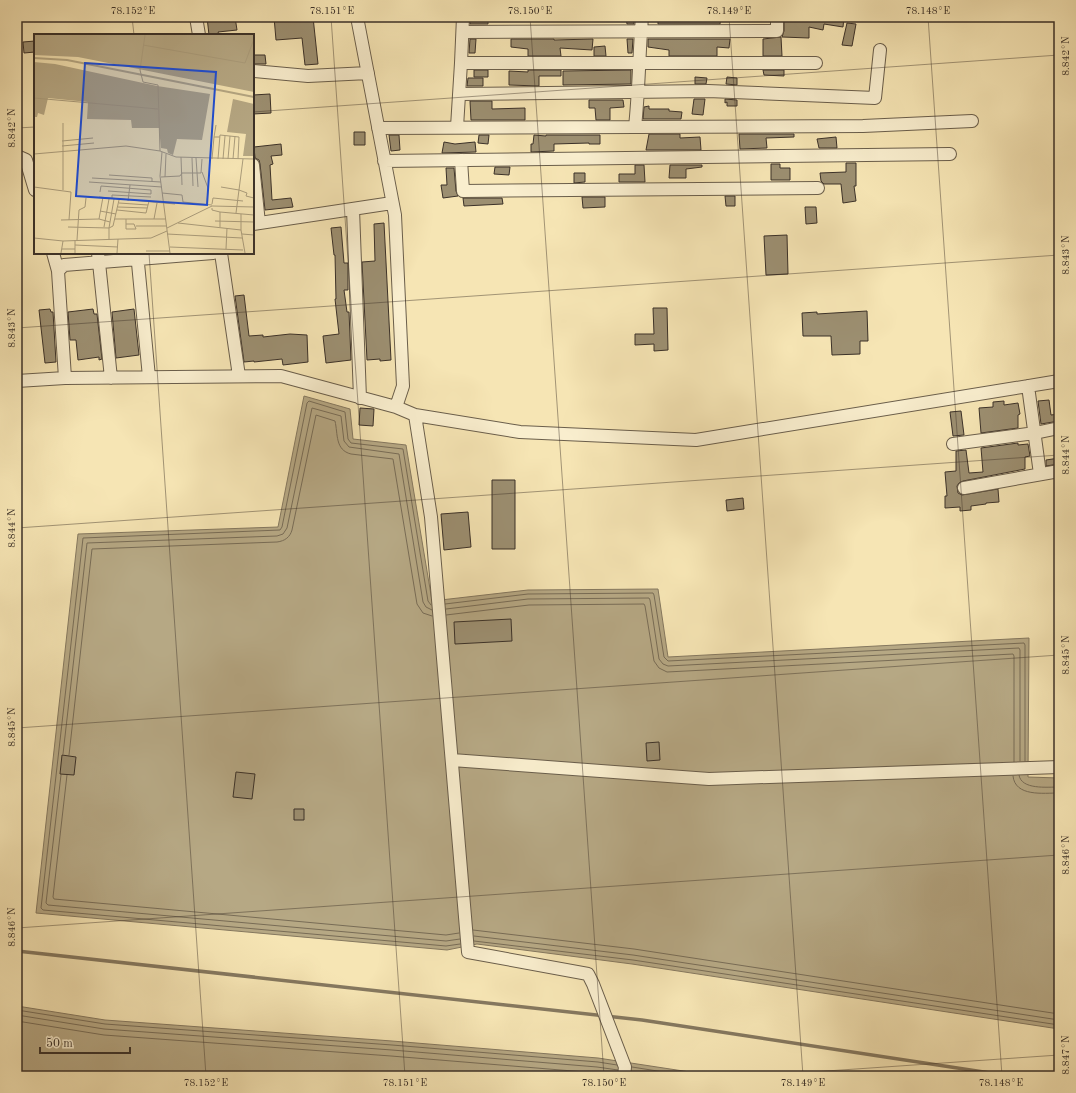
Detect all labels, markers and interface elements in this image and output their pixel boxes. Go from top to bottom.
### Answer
text: 78.152°E [111,6,155,16]
text: 78.151°E [310,6,354,16]
text: 78.150°E [508,6,552,16]
text: 78.149°E [707,6,751,16]
text: 78.148°E [906,6,950,16]
inset map [34,34,254,254]
text: 8.842°N [1061,36,1071,76]
text: 8.842°N [7,108,17,148]
text: 8.843°N [1061,235,1071,275]
text: 8.843°N [7,308,17,348]
text: 8.844°N [1061,435,1071,475]
text: 8.844°N [7,508,17,548]
text: 8.845°N [1061,635,1071,675]
text: 8.845°N [7,707,17,747]
text: 8.846°N [1061,835,1071,875]
text: 8.846°N [7,907,17,947]
scale bar [40,1029,130,1055]
text: 8.847°N [1061,1035,1071,1075]
text: 50 m [46,1037,73,1050]
text: 78.152°E [184,1078,228,1088]
text: 78.151°E [383,1078,427,1088]
text: 78.150°E [582,1078,626,1088]
text: 78.149°E [781,1078,825,1088]
text: 78.148°E [979,1078,1023,1088]

